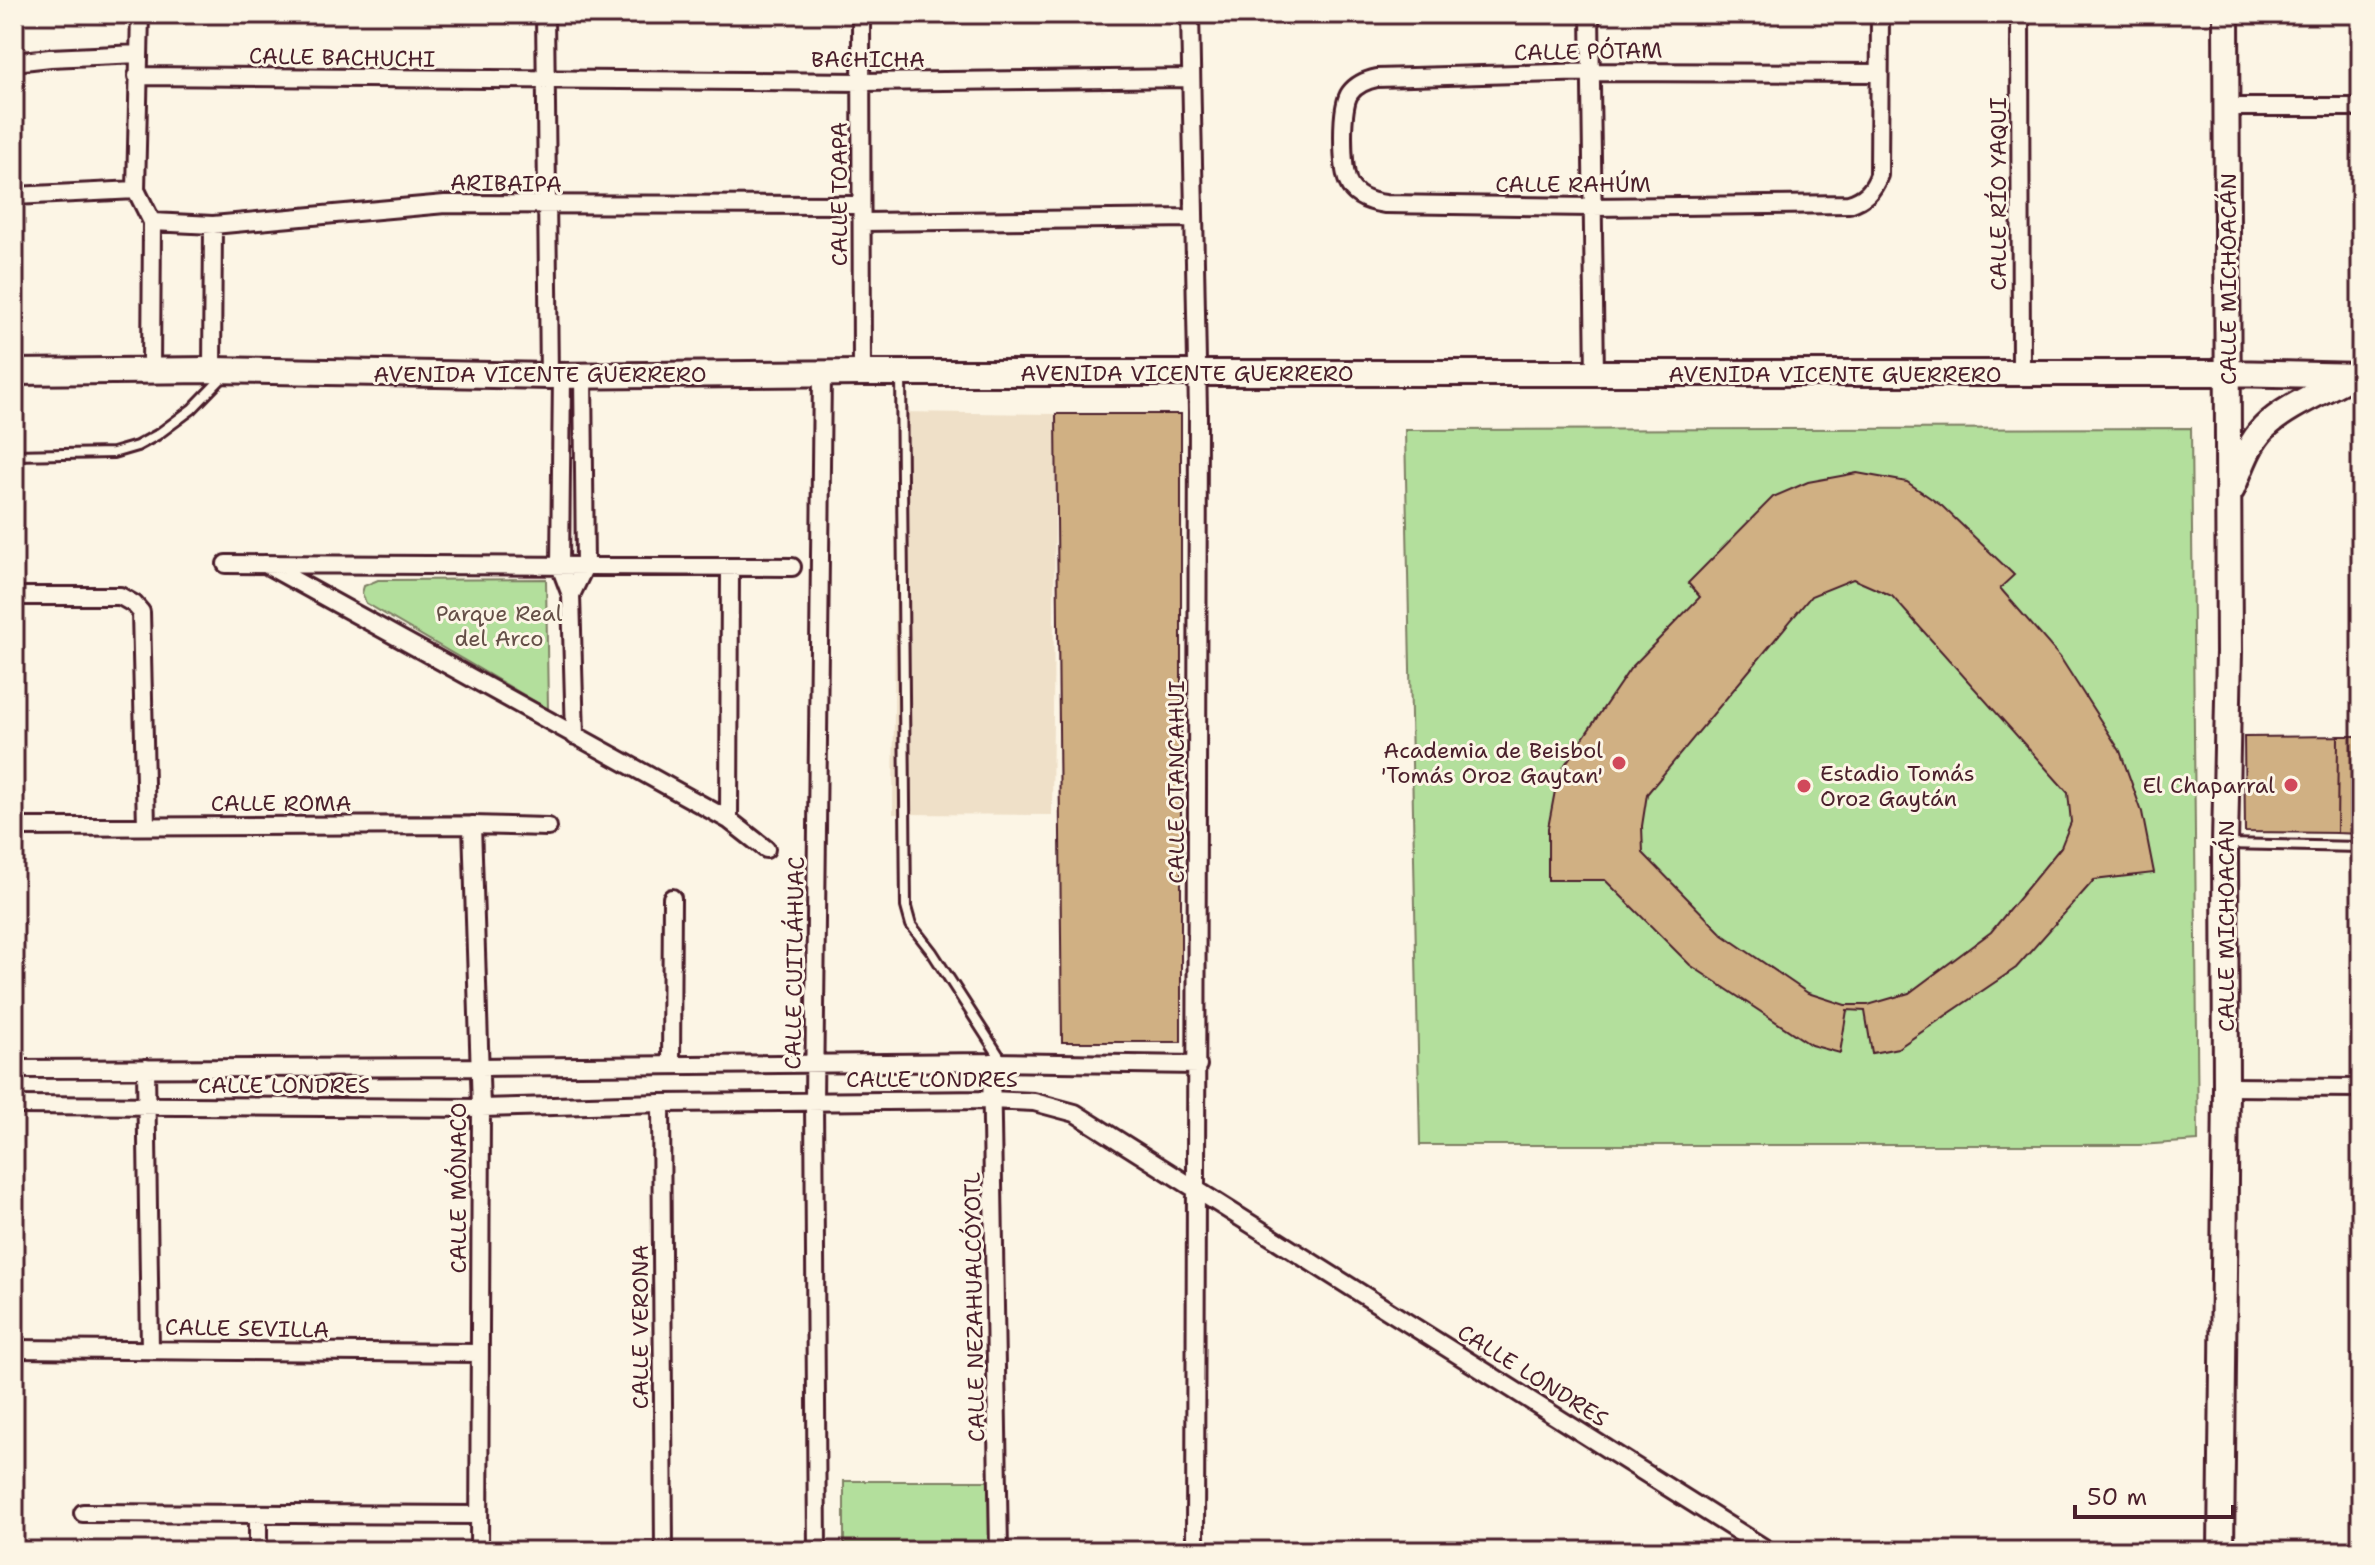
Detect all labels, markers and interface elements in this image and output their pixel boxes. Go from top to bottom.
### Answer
street label: CALLE PÓTAM [1514,36,1663,67]
street label: CALLE BACHUCHI [249,41,435,74]
street label: BACHICHA [811,45,925,74]
street label: CALLE RÍO YAQUI [1984,97,2013,291]
street label: CALLE TOAPA [825,122,854,266]
street label: ARIBAIPA [450,168,562,199]
street label: CALLE RAHÚM [1495,170,1651,199]
street label: CALLE MICHOACÁN [2214,173,2243,385]
street label: AVENIDA VICENTE GUERRERO [1020,359,1354,388]
street label: AVENIDA VICENTE GUERRERO [373,360,707,389]
street label: AVENIDA VICENTE GUERRERO [1668,360,2002,389]
park label: Parque Real del Arco [436,599,563,653]
street label: CALLE OTANCAHUI [1162,680,1191,884]
place label: Academia de Beisbol 'Tomás Oroz Gaytan' [1381,736,1603,790]
marker: Academia de Beisbol 'Tomás Oroz Gaytan' [1610,754,1628,772]
place label: Estadio Tomás Oroz Gaytán [1820,759,1975,813]
place label: El Chaparral [2142,771,2275,800]
marker: El Chaparral [2282,776,2300,794]
marker: Estadio Tomás Oroz Gaytán [1795,777,1813,795]
street label: CALLE ROMA [211,789,351,818]
street label: CALLE MICHOACÁN [2212,820,2241,1032]
street label: CALLE CUITLÁHUAC [778,856,811,1070]
street label: CALLE LONDRES [846,1065,1018,1094]
street label: CALLE LONDRES [198,1071,370,1100]
street label: CALLE MÓNACO [444,1103,473,1273]
street label: CALLE NEZAHUALCÓYOTL [958,1172,991,1442]
street label: CALLE VERONA [626,1245,655,1409]
street label: CALLE SEVILLA [165,1313,329,1344]
street label: CALLE LONDRES [1452,1318,1613,1433]
scale bar [2075,1469,2233,1519]
text: 50 m [2087,1481,2147,1513]

